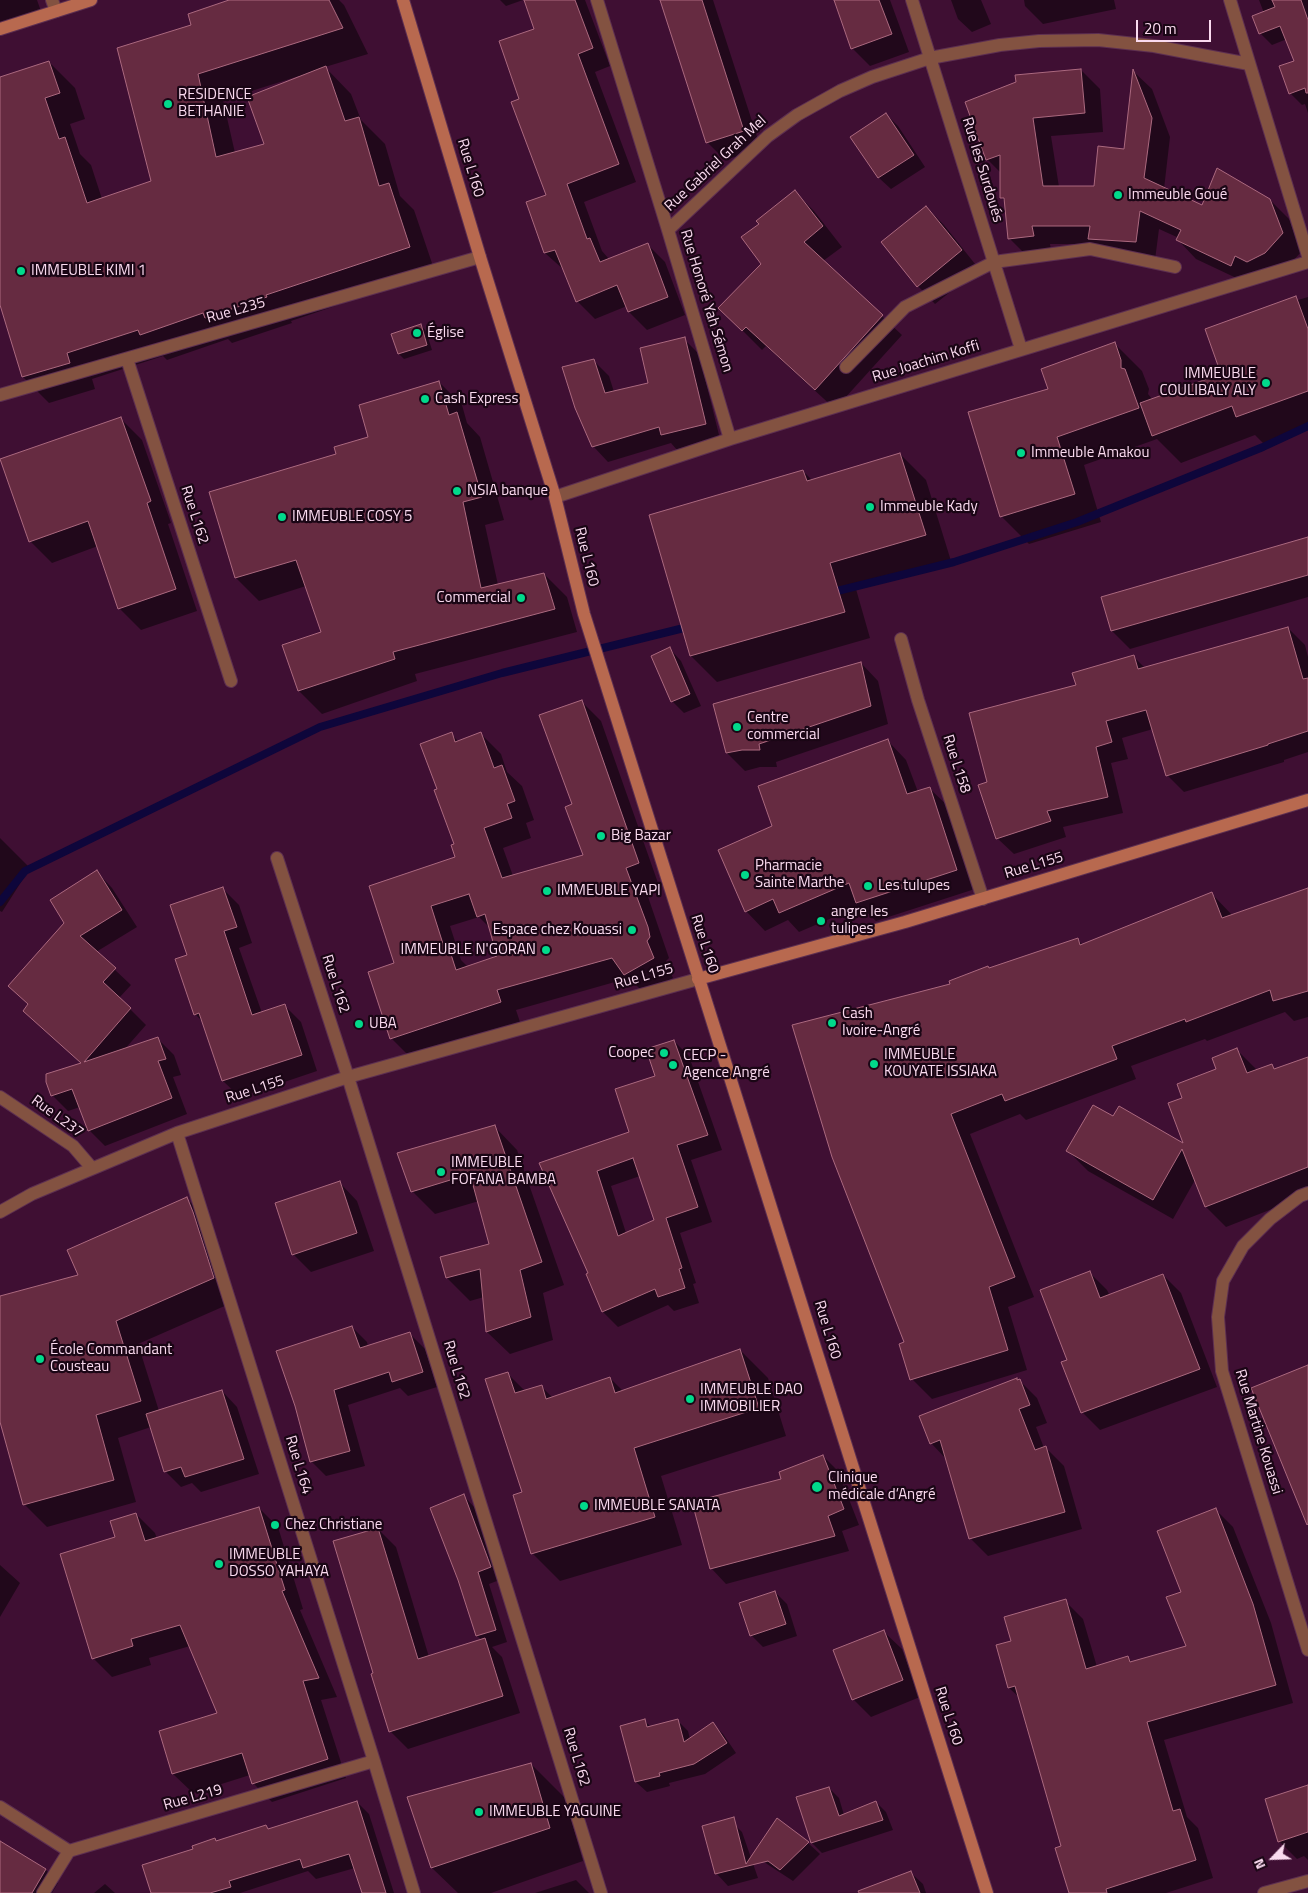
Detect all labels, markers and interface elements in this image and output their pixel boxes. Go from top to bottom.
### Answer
scale bar [1138,10,1213,42]
text: 20 m [1144,17,1177,40]
place label: RESIDENCE BETHANIE [178,86,252,121]
marker: RESIDENCE BETHANIE [162,98,174,110]
street label: Rue Gabriel Grah Mel [661,112,771,216]
street label: Rue les Surdoués [957,115,1007,225]
street label: Rue L160 [453,136,487,200]
place label: Immeuble Goué [1128,186,1227,204]
marker: Immeuble Goué [1112,189,1124,201]
street label: Rue Honoré Yah Sémon [676,228,736,374]
place label: IMMEUBLE KIMI 1 [31,262,146,280]
marker: IMMEUBLE KIMI 1 [15,265,27,277]
street label: Rue L235 [204,294,268,328]
place label: Église [427,324,464,342]
marker: Église [411,327,423,339]
street label: Rue Joachim Koffi [870,337,982,387]
place label: IMMEUBLE COULIBALY ALY [1159,365,1256,400]
marker: IMMEUBLE COULIBALY ALY [1260,377,1272,389]
place label: Cash Express [435,390,519,408]
marker: Cash Express [419,393,431,405]
place label: Immeuble Amakou [1031,444,1149,462]
marker: Immeuble Amakou [1015,447,1027,459]
place label: NSIA banque [467,482,548,500]
street label: Rue L162 [176,483,212,547]
marker: NSIA banque [451,485,463,497]
place label: Immeuble Kady [880,498,978,516]
marker: Immeuble Kady [864,501,876,513]
place label: IMMEUBLE COSY 5 [292,508,412,526]
marker: IMMEUBLE COSY 5 [276,511,288,523]
street label: Rue L160 [570,526,602,588]
place label: Commercial [437,589,511,607]
marker: Commercial [515,592,527,604]
place label: Centre commercial [747,709,820,744]
marker: Centre commercial [731,721,743,733]
street label: Rue L158 [938,732,974,796]
place label: Big Bazar [611,827,671,845]
marker: Big Bazar [595,830,607,842]
street label: Rue L155 [1002,849,1066,883]
place label: Pharmacie Sainte Marthe [755,857,844,892]
marker: Pharmacie Sainte Marthe [739,869,751,881]
place label: Les tulupes [878,877,950,895]
marker: Les tulupes [862,880,874,892]
place label: IMMEUBLE YAPI [557,882,661,900]
marker: IMMEUBLE YAPI [541,885,553,897]
place label: angre les tulipes [831,903,888,938]
street label: Rue L160 [686,912,722,976]
marker: angre les tulipes [815,915,827,927]
place label: Espace chez Kouassi [493,921,622,939]
marker: Espace chez Kouassi [626,924,638,936]
place label: IMMEUBLE N'GORAN [401,941,536,959]
marker: IMMEUBLE N'GORAN [540,944,552,956]
street label: Rue L162 [317,952,353,1016]
street label: Rue L155 [612,960,676,994]
place label: Cash Ivoire-Angré [842,1005,920,1040]
place label: UBA [369,1015,397,1033]
marker: Cash Ivoire-Angré [826,1017,838,1029]
marker: UBA [353,1018,365,1030]
place label: Coopec [608,1044,654,1062]
place label: IMMEUBLE KOUYATE ISSIAKA [884,1046,997,1081]
marker: Coopec [658,1047,670,1059]
place label: CECP - Agence Angré [683,1047,770,1082]
marker: IMMEUBLE KOUYATE ISSIAKA [868,1058,880,1070]
marker: CECP - Agence Angré [667,1059,679,1071]
street label: Rue L155 [223,1072,287,1108]
street label: Rue L237 [27,1092,87,1142]
place label: IMMEUBLE FOFANA BAMBA [451,1154,556,1189]
marker: IMMEUBLE FOFANA BAMBA [435,1166,447,1178]
street label: Rue L160 [810,1298,844,1362]
street label: Rue L162 [439,1338,473,1402]
place label: École Commandant Cousteau [50,1341,172,1376]
marker: École Commandant Cousteau [34,1353,46,1365]
street label: Rue Martine Kouassi [1230,1367,1286,1497]
place label: IMMEUBLE DAO IMMOBILIER [700,1381,803,1416]
marker: IMMEUBLE DAO IMMOBILIER [684,1393,696,1405]
street label: Rue L164 [281,1433,315,1497]
place label: Clinique médicale d’Angré [828,1469,935,1504]
marker: Clinique médicale d’Angré [810,1480,824,1494]
place label: IMMEUBLE SANATA [594,1497,720,1515]
marker: IMMEUBLE SANATA [578,1500,590,1512]
place label: Chez Christiane [285,1516,382,1534]
marker: Chez Christiane [269,1519,281,1531]
place label: IMMEUBLE DOSSO YAHAYA [229,1546,329,1581]
marker: IMMEUBLE DOSSO YAHAYA [213,1558,225,1570]
street label: Rue L160 [930,1684,966,1748]
street label: Rue L162 [559,1725,593,1789]
street label: Rue L219 [161,1781,225,1815]
place label: IMMEUBLE YAGUINE [489,1803,621,1821]
marker: IMMEUBLE YAGUINE [473,1806,485,1818]
north arrow [1248,1833,1298,1883]
text: N [1247,1856,1270,1873]

